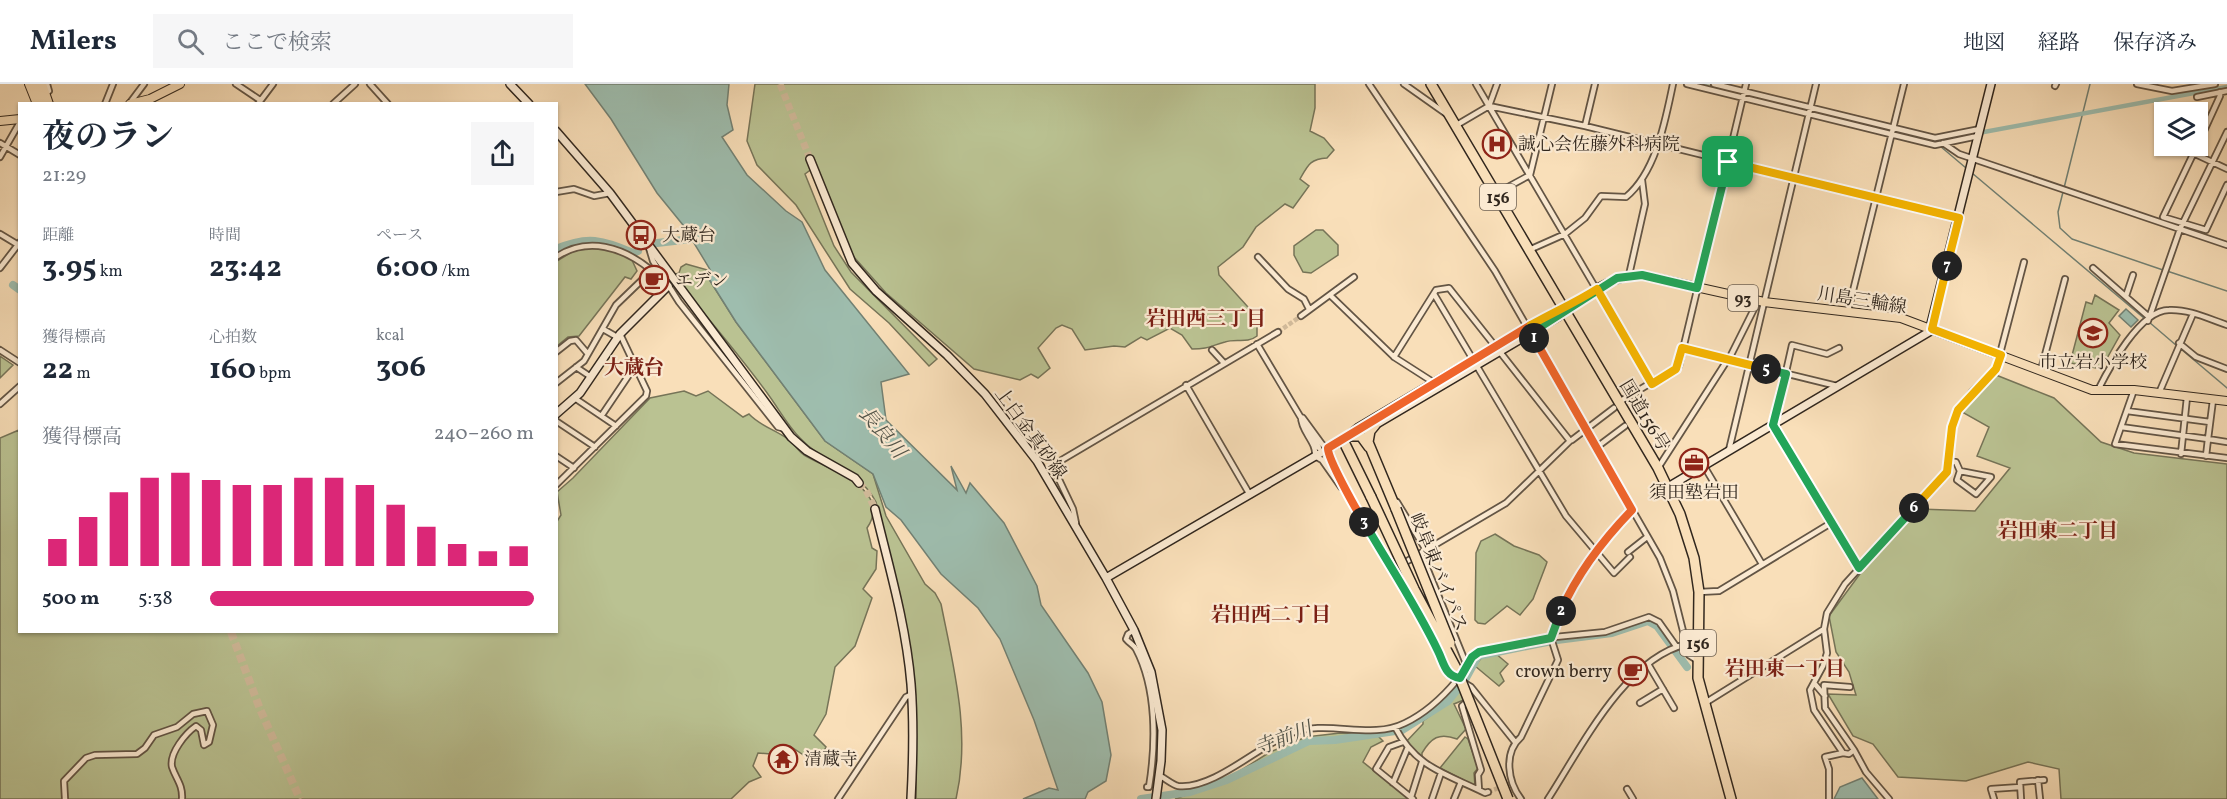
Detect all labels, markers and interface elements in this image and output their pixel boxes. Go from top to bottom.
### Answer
search box [153,14,573,68]
text: Milers [30,22,117,61]
icon: search [174,25,207,58]
text: ここで検索 [222,28,332,59]
text: 地図 [1963,29,2005,58]
text: 経路 [2038,29,2080,58]
text: 保存済み [2113,29,2197,58]
map controls [2154,102,2208,156]
button: layers [2154,102,2208,156]
text: 夜のラン [42,116,174,162]
button: share [471,122,534,185]
hospital icon: 誠心会佐藤外科病院 [1481,128,1513,160]
place label: 誠心会佐藤外科病院 [1518,133,1680,158]
pin [1702,136,1753,187]
icon: arrive [1711,145,1744,178]
text: 21:29 [42,162,86,190]
road number: 156 [1480,184,1516,210]
bus stop icon: 大蔵台 [625,219,657,251]
place label: 大蔵台 [662,224,716,249]
text: 距離 [42,225,74,247]
text: 時間 [209,225,241,247]
text: ペース [376,225,423,247]
text: 3.95 [42,247,97,289]
text: 23:42 [209,247,282,289]
text: 6:00 [376,247,438,289]
pin: 7 [1932,251,1962,281]
text: 7 [1943,255,1951,277]
text: km [97,261,123,283]
text: /km [438,261,470,283]
cafe icon: エデン [638,264,670,296]
place label: エデン [675,269,729,294]
street label: 川島三輪線 [1815,282,1908,321]
road number: 93 [1728,285,1758,311]
district label: 岩田西三丁目 [1146,306,1266,334]
school or university icon: 市立岩小学校 [2077,317,2109,349]
pin: 1 [1519,323,1549,353]
text: kcal [376,325,404,347]
text: 獲得標高 [42,327,106,349]
text: 心拍数 [209,327,257,349]
text: 1 [1531,327,1537,349]
text: 306 [376,347,426,389]
text: 22 [42,349,73,391]
text: 160 [209,349,256,391]
place label: 市立岩小学校 [2039,351,2147,376]
pin: 5 [1751,354,1781,384]
district label: 大蔵台 [604,355,664,383]
text: 5 [1762,358,1770,380]
text: m [73,363,91,385]
text: bpm [256,363,291,385]
street label: 国道156号 [1613,376,1675,456]
street label: 上白金真砂線 [988,383,1072,485]
water label: 長良川 [851,401,913,467]
text: 240–260 m [434,420,534,448]
text: 獲得標高 [42,424,122,452]
office icon: 須田塾岩田 [1678,447,1710,479]
place label: 須田塾岩田 [1649,481,1739,506]
pin: 6 [1899,493,1929,523]
text: 6 [1910,497,1918,519]
pin: 3 [1349,507,1379,537]
street label: 岐阜東バイパス [1402,510,1473,635]
text: 3 [1360,511,1368,533]
district label: 岩田東二丁目 [1998,518,2118,546]
text: 500 m [42,585,100,613]
text: 5:38 [138,585,173,613]
pin: 2 [1546,596,1576,626]
text: 2 [1557,600,1565,622]
district label: 岩田西二丁目 [1211,602,1331,630]
road number: 156 [1680,630,1716,656]
cafe icon: crown berry [1617,655,1649,687]
district label: 岩田東一丁目 [1725,656,1845,684]
place label: crown berry [1516,660,1612,685]
water label: 寺前川 [1251,715,1319,764]
temple icon: 清蔵寺 [767,743,799,775]
place label: 清蔵寺 [804,748,858,773]

